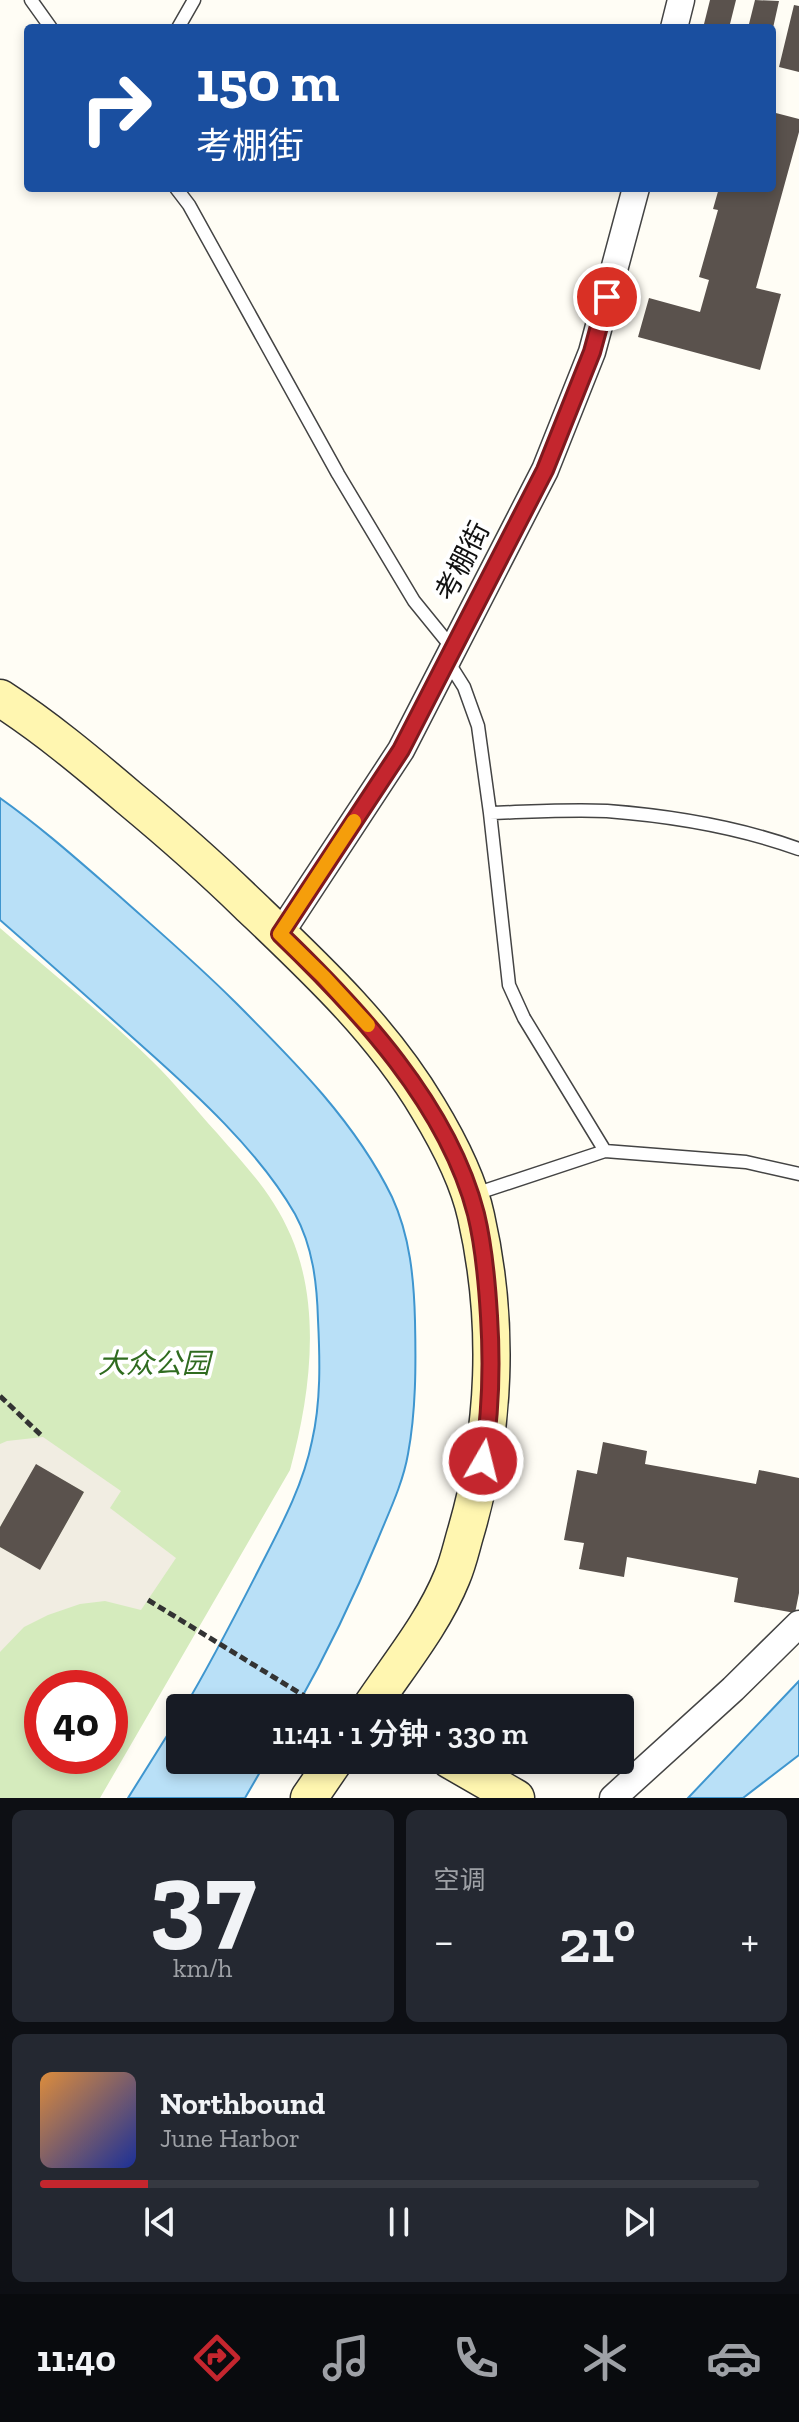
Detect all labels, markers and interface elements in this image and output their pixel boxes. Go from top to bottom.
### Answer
text: 150 m [196,48,340,115]
icon: right [64,56,168,160]
text: 考棚街 [196,124,304,167]
pin [573,263,641,331]
icon: arrive [585,275,629,319]
street label: 考棚街 [429,516,496,606]
park label: 大众公园 [98,1347,214,1380]
position arrow [441,1419,525,1503]
speed limit sign: 40 [24,1670,128,1774]
text: 11:41 · 1 分钟 · 330 m [272,1716,528,1752]
text: 37 [149,1837,256,1962]
text: 空调 [434,1864,486,1896]
text: 21° [559,1905,636,1977]
text: − [434,1914,454,1967]
text: + [740,1914,759,1967]
text: km/h [173,1952,232,1984]
text: Northbound [160,2086,325,2122]
text: June Harbor [160,2122,300,2154]
icon: previous [138,2200,182,2244]
icon: pause [377,2200,421,2244]
icon: next [617,2200,661,2244]
icon: directions [189,2330,245,2386]
icon: music [318,2330,374,2386]
icon: phone [448,2330,504,2386]
icon: climate [577,2330,633,2386]
icon: car [706,2330,762,2386]
text: 11:40 [37,2337,116,2380]

